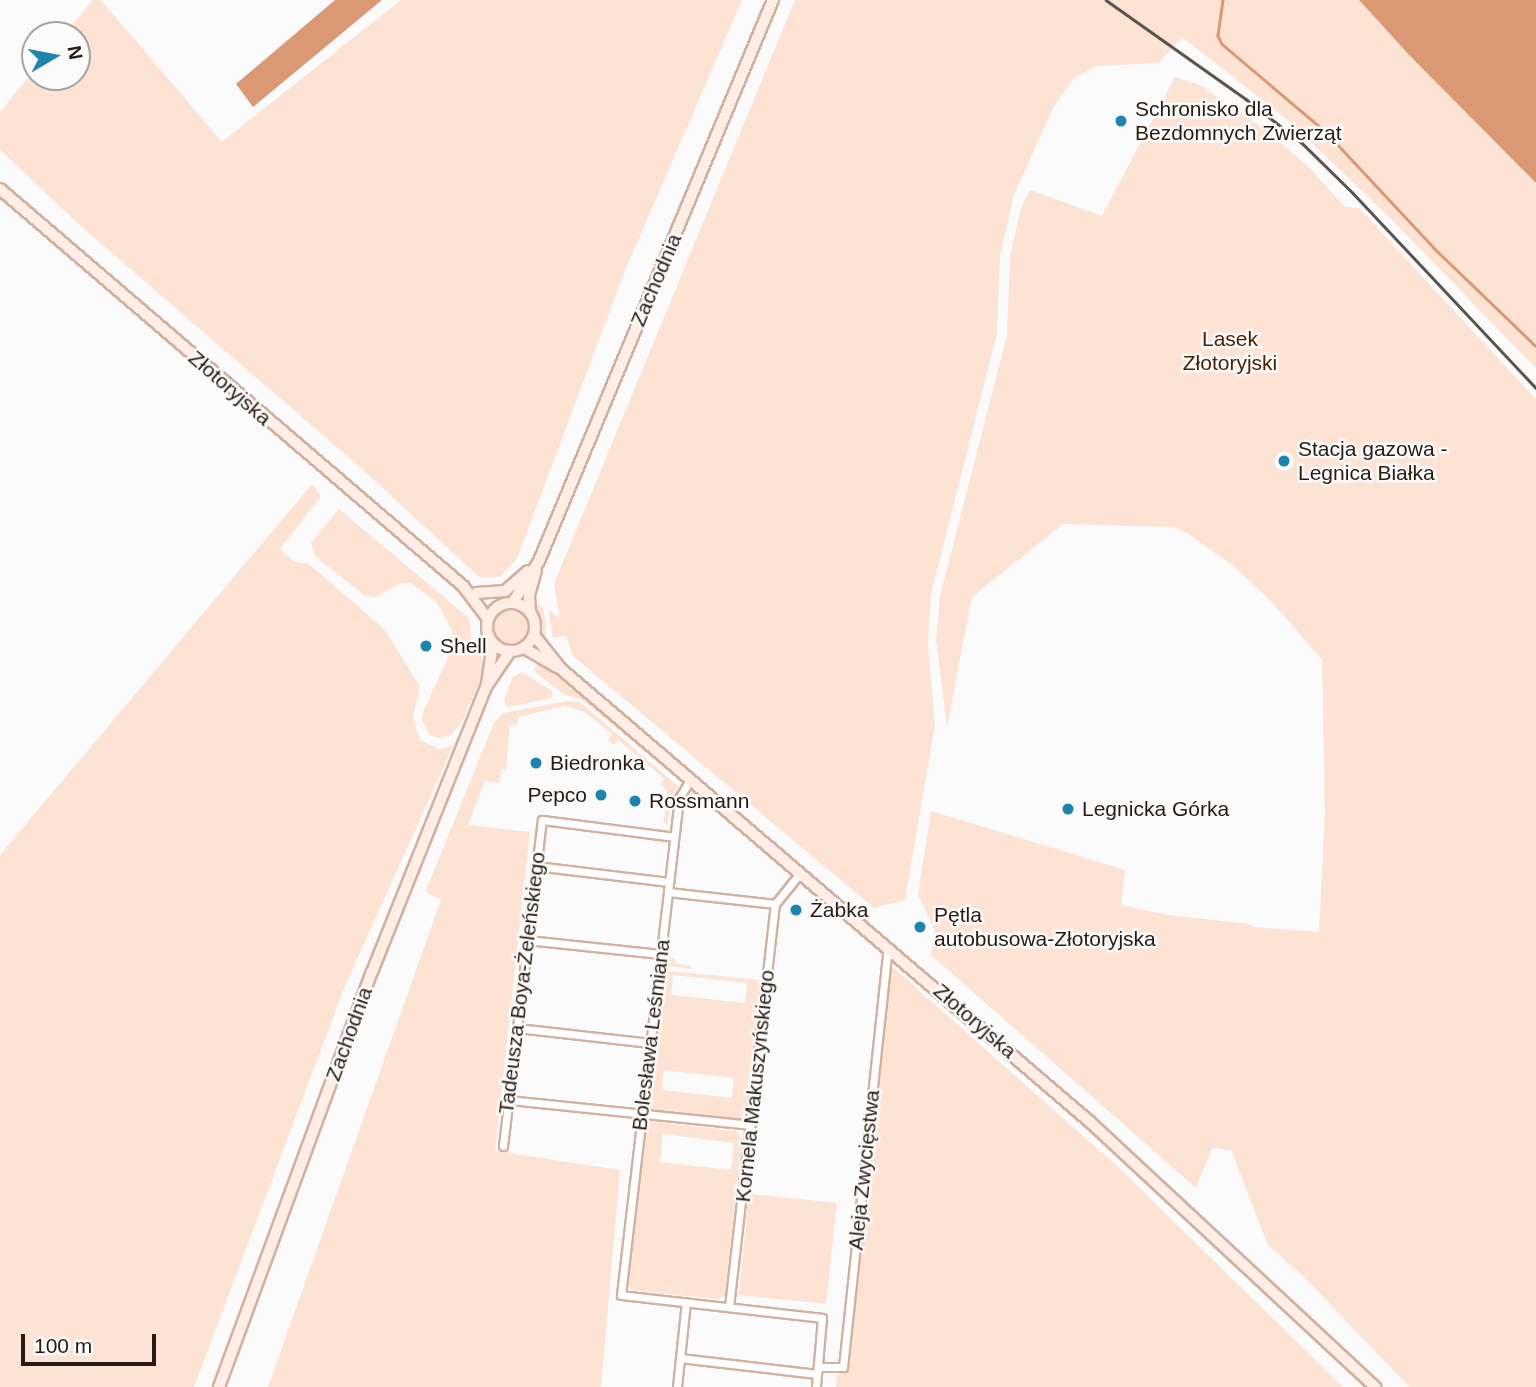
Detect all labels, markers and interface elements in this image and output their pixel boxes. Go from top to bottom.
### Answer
north arrow [21,21,91,91]
text: N [64,44,87,61]
place label: Schronisko dla Bezdomnych Zwierząt [1135,96,1342,146]
marker: Schronisko dla Bezdomnych Zwierząt [1113,113,1129,129]
street label: Zachodnia [625,230,687,330]
park label: Lasek Złotoryjski [1183,326,1277,376]
street label: Złotoryjska [183,345,277,431]
place label: Stacja gazowa - Legnica Białka [1298,436,1447,486]
marker: Stacja gazowa - Legnica Białka [1276,453,1292,469]
place label: Shell [440,633,487,659]
marker: Shell [418,638,434,654]
place label: Biedronka [550,750,645,776]
marker: Biedronka [528,755,544,771]
place label: Pepco [527,782,587,808]
marker: Pepco [593,787,609,803]
place label: Rossmann [649,788,749,814]
marker: Rossmann [627,793,643,809]
place label: Legnicka Górka [1082,796,1229,822]
marker: Legnicka Górka [1060,801,1076,817]
street label: Tadeusza Boya-Żeleńskiego [493,851,551,1115]
place label: Żabka [810,897,868,923]
marker: Żabka [788,902,804,918]
place label: Pętla autobusowa-Złotoryjska [934,902,1156,952]
marker: Pętla autobusowa-Złotoryjska [912,919,928,935]
street label: Bolesława Leśmiana [627,938,675,1132]
street label: Kornela Makuszyńskiego [730,969,780,1203]
street label: Złotoryjska [928,978,1022,1064]
street label: Zachodnia [320,984,378,1084]
street label: Aleja Zwycięstwa [843,1089,885,1251]
scale bar [24,1320,159,1364]
text: 100 m [34,1334,92,1357]

